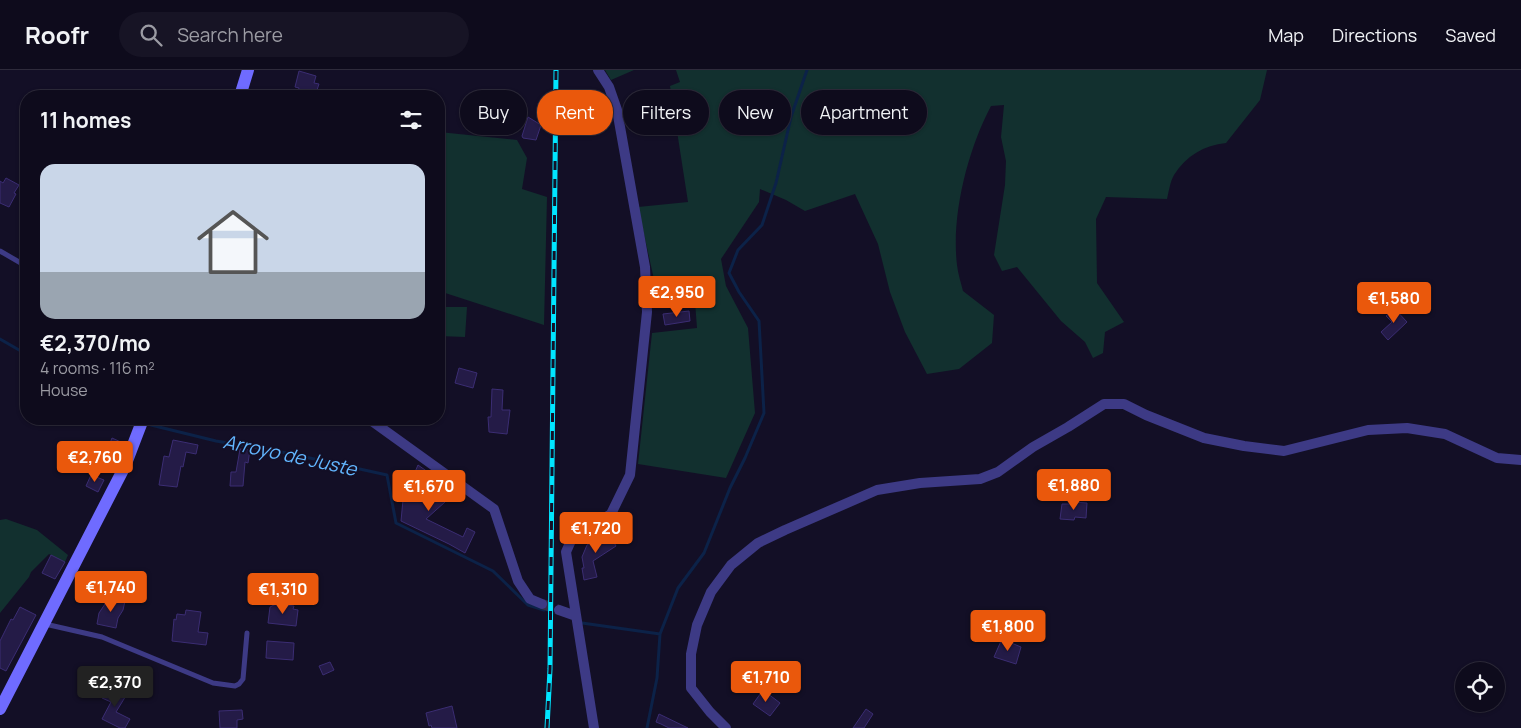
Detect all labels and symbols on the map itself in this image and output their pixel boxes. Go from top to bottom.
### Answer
pin: €2,950 [636,276,718,318]
pin: €1,580 [1353,282,1435,324]
water label: Arroyo de Juste [221,428,361,482]
pin: €2,760 [54,440,136,483]
pin: €1,880 [1033,468,1115,511]
pin: €1,670 [388,470,470,512]
pin: €1,720 [555,512,637,554]
pin: €1,740 [70,570,152,613]
pin: €1,310 [242,572,324,615]
pin: €1,800 [967,610,1049,652]
pin: €1,710 [725,660,807,703]
pin: €2,370 [74,666,156,708]

